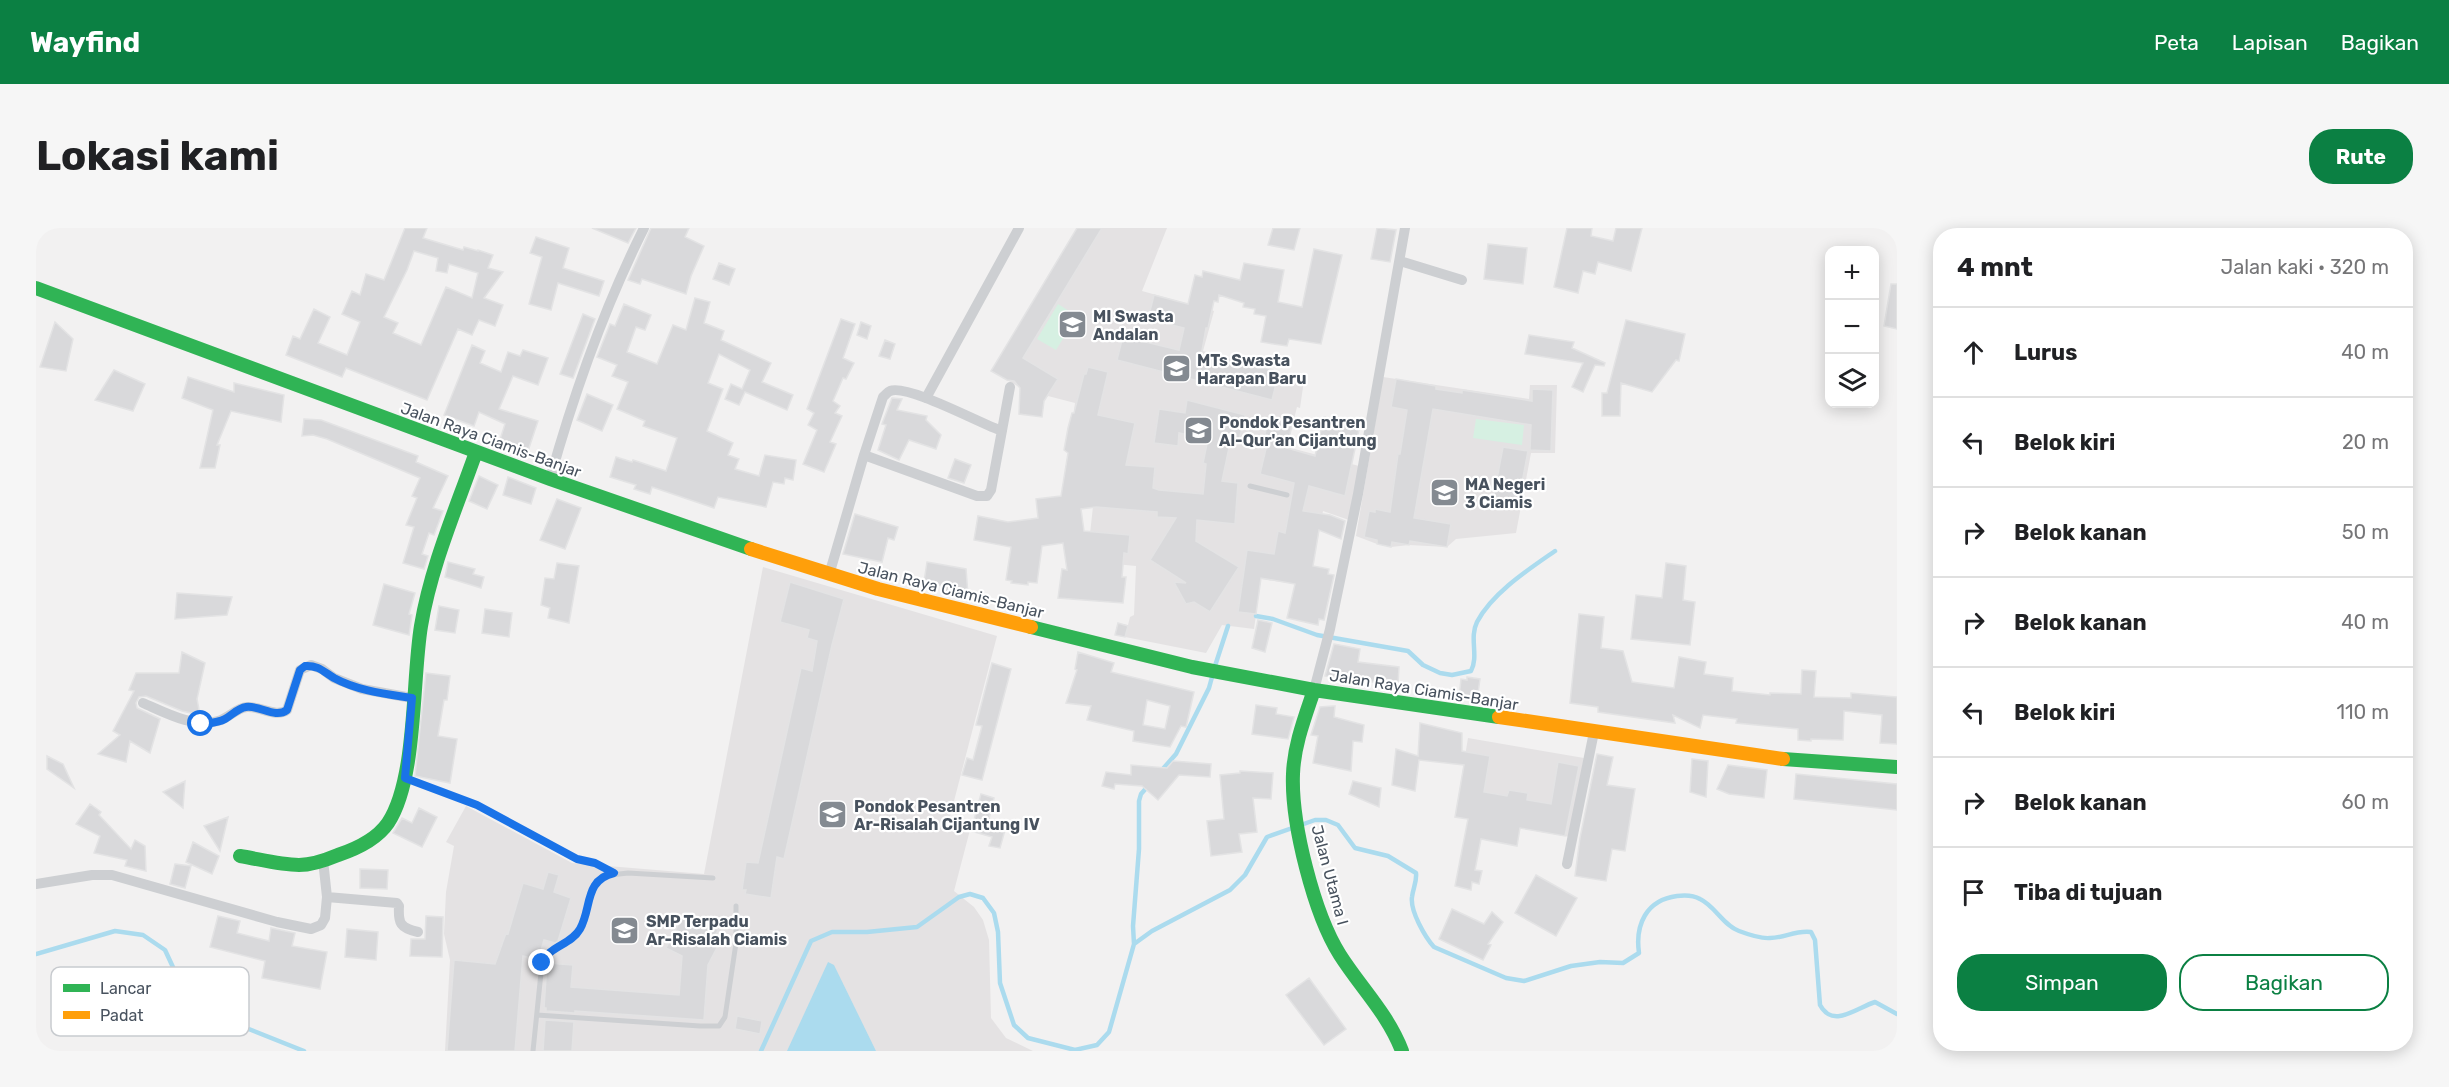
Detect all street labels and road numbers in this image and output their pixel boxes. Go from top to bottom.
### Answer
street label: Jalan Raya Ciamis-Banjar [398,398,584,482]
street label: Jalan Raya Ciamis-Banjar [856,558,1046,622]
street label: Jalan Raya Ciamis-Banjar [1328,666,1520,714]
street label: Jalan Utama I [1308,823,1352,927]

